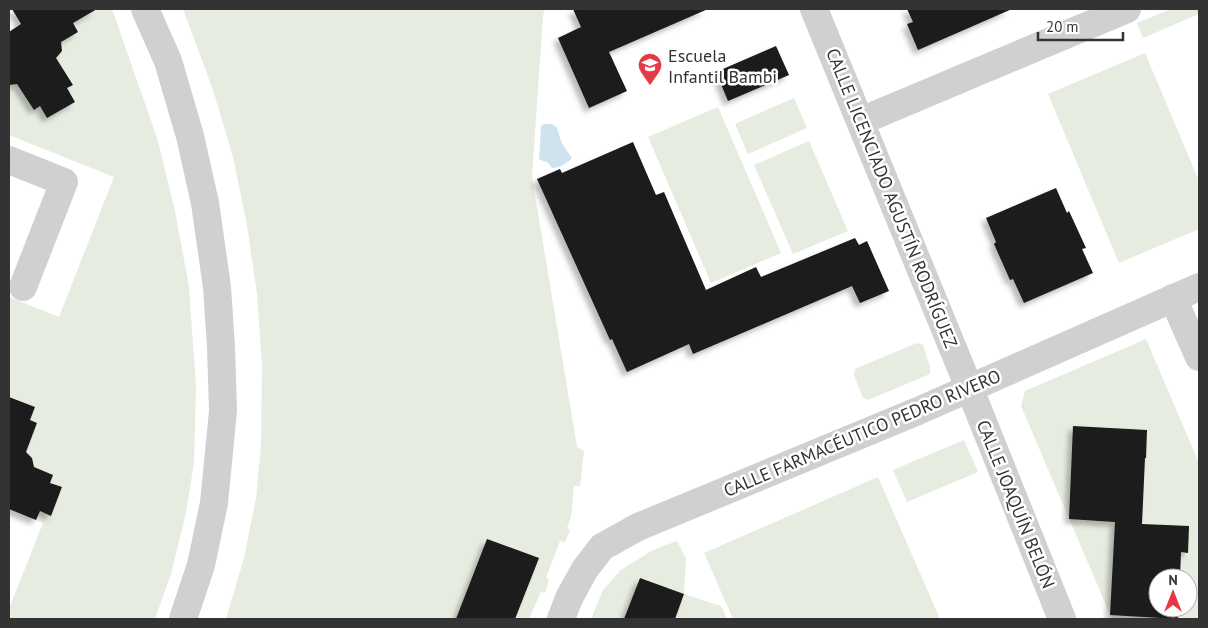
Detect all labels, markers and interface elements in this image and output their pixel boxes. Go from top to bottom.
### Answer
scale bar [1038,10,1123,42]
text: 20 m [1046,17,1079,36]
place label: Escuela Infantil Bambi [668,44,777,88]
street label: CALLE LICENCIADO AGUSTÍN RODRÍGUEZ [821,45,963,351]
school or university icon: Escuela Infantil Bambi [637,52,663,86]
street label: CALLE FARMACÉUTICO PEDRO RIVERO [720,364,1004,502]
street label: CALLE JOAQUÍN BELÓN [972,416,1060,592]
north arrow [1148,568,1198,618]
text: N [1168,571,1178,589]

